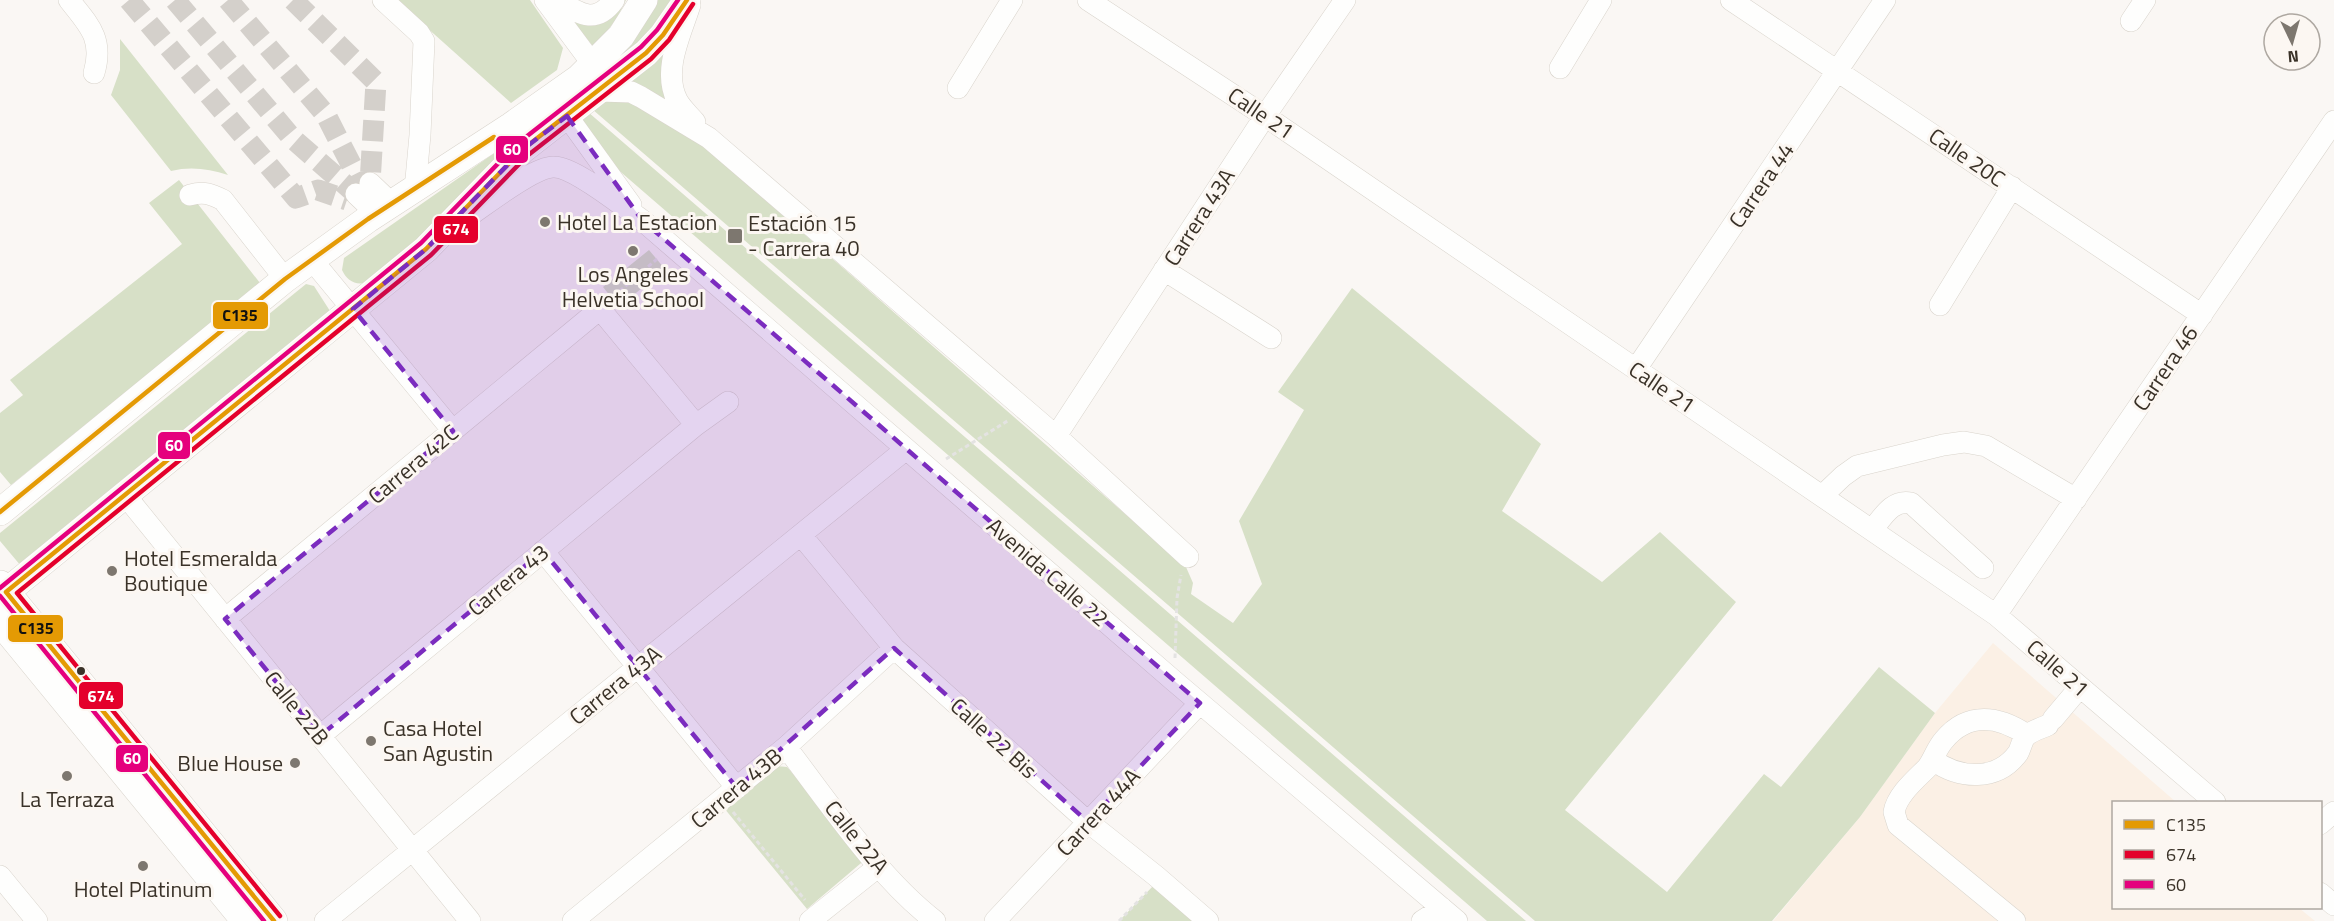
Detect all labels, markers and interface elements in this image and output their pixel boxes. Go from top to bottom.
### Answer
north arrow [2262,12,2322,72]
text: N [2287,45,2300,69]
street label: Calle 21 [1221,78,1301,148]
street label: Calle 20C [1922,119,2012,195]
line badge: 60 [495,135,529,164]
street label: Carrera 44 [1720,135,1802,235]
text: 60 [503,137,521,161]
street label: Carrera 43A [1155,161,1243,273]
place label: Hotel La Estacion [557,205,717,239]
place label: Estación 15 - Carrera 40 [748,206,860,265]
line badge: 674 [433,215,479,244]
marker: Hotel La Estacion [538,215,552,229]
text: 674 [443,217,469,241]
marker: Estación 15 - Carrera 40 [726,227,744,245]
marker: Los Angeles Helvetia School [626,244,640,258]
place label: Los Angeles Helvetia School [562,257,704,316]
line badge: C135 [212,301,269,330]
text: C135 [222,303,258,327]
street label: Carrera 46 [2124,318,2206,418]
street label: Calle 21 [1622,352,1702,422]
street label: Carrera 42C [360,416,466,512]
line badge: 60 [157,431,191,460]
text: 60 [165,433,183,457]
street label: Avenida Calle 22 [979,509,1117,635]
street label: Carrera 43 [460,536,556,624]
place label: Hotel Esmeralda Boutique [124,541,277,600]
marker: Hotel Esmeralda Boutique [105,564,119,578]
line badge: C135 [7,614,64,643]
text: C135 [18,616,54,640]
street label: Calle 21 [2019,631,2097,705]
street label: Carrera 43A [561,637,669,733]
street label: Calle 22B [256,663,338,753]
unlabelled marker [75,665,87,677]
line badge: 674 [78,681,124,710]
text: 674 [88,684,114,708]
street label: Calle 22 Bis [943,690,1045,786]
place label: Casa Hotel San Agustin [383,711,493,770]
marker: Casa Hotel San Agustin [364,734,378,748]
street label: Carrera 43B [683,739,789,837]
line badge: 60 [115,744,149,773]
text: 60 [123,746,141,770]
place label: Blue House [177,746,283,780]
marker: Blue House [288,756,302,770]
street label: Carrera 44A [1048,760,1148,864]
marker: La Terraza [60,769,74,783]
place label: La Terraza [20,782,114,816]
street label: Calle 22A [816,793,898,881]
legend [2112,801,2322,909]
text: C135 [2166,811,2206,838]
text: 674 [2166,841,2196,868]
marker: Hotel Platinum [136,859,150,873]
text: 60 [2166,871,2186,898]
place label: Hotel Platinum [74,872,212,906]

